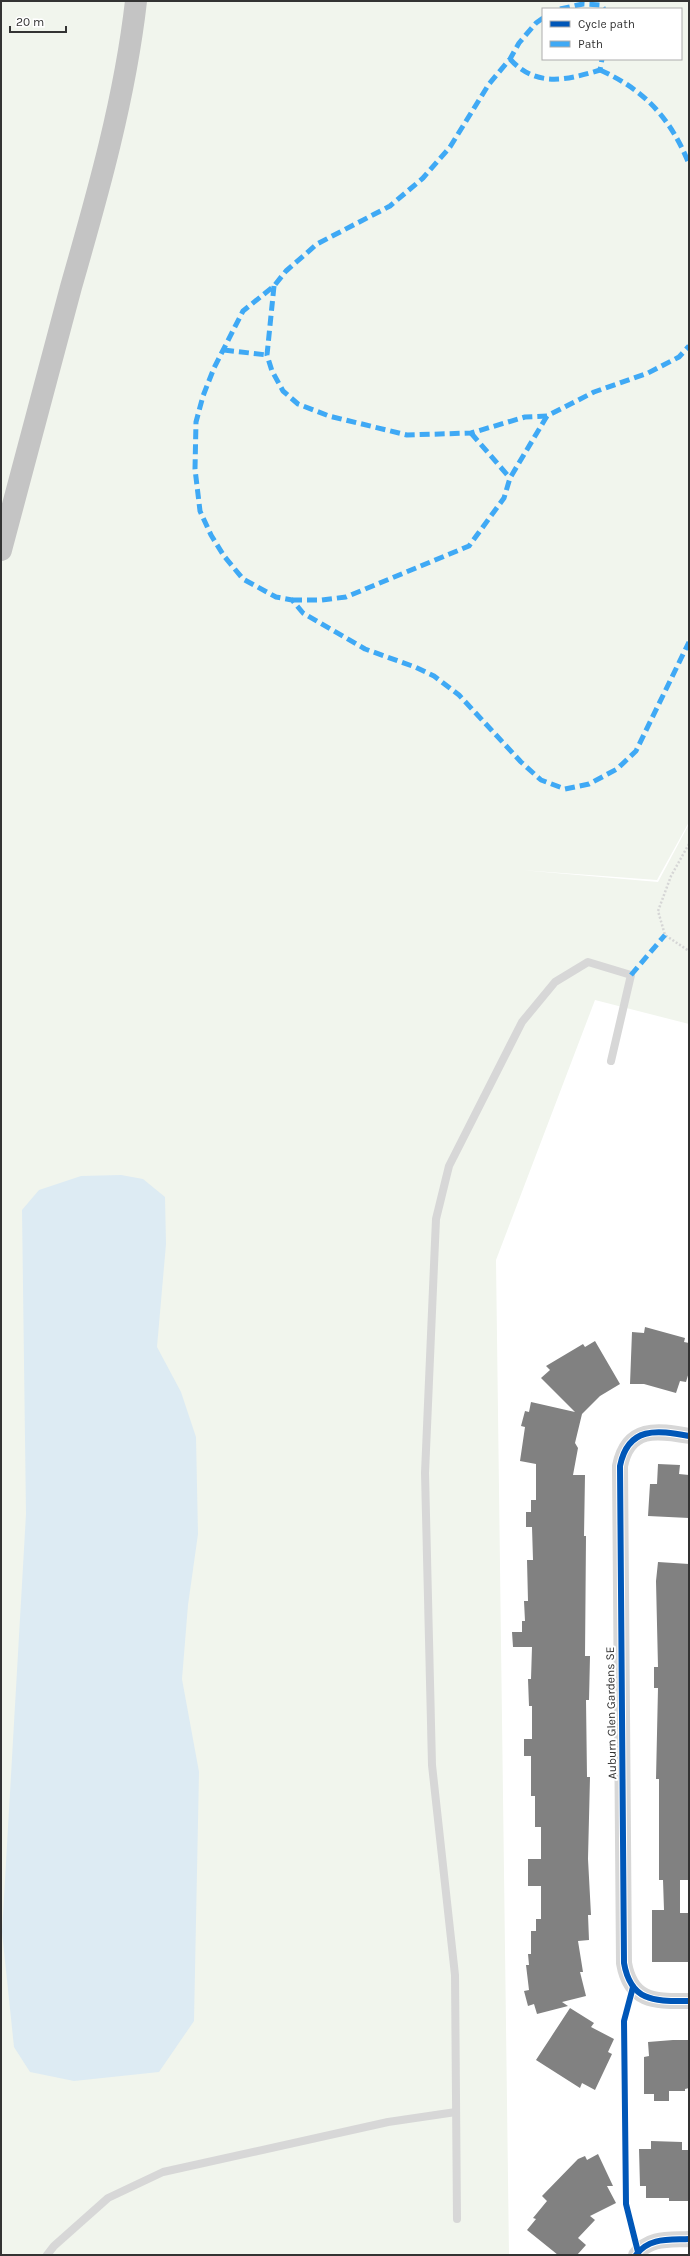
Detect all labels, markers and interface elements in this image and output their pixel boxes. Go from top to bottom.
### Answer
scale bar [10,8,66,34]
legend [542,8,682,60]
text: 20 m [16,15,44,29]
text: Cycle path [578,17,635,31]
text: Path [578,37,603,51]
street label: Auburn Glen Gardens SE [603,1647,619,1779]

